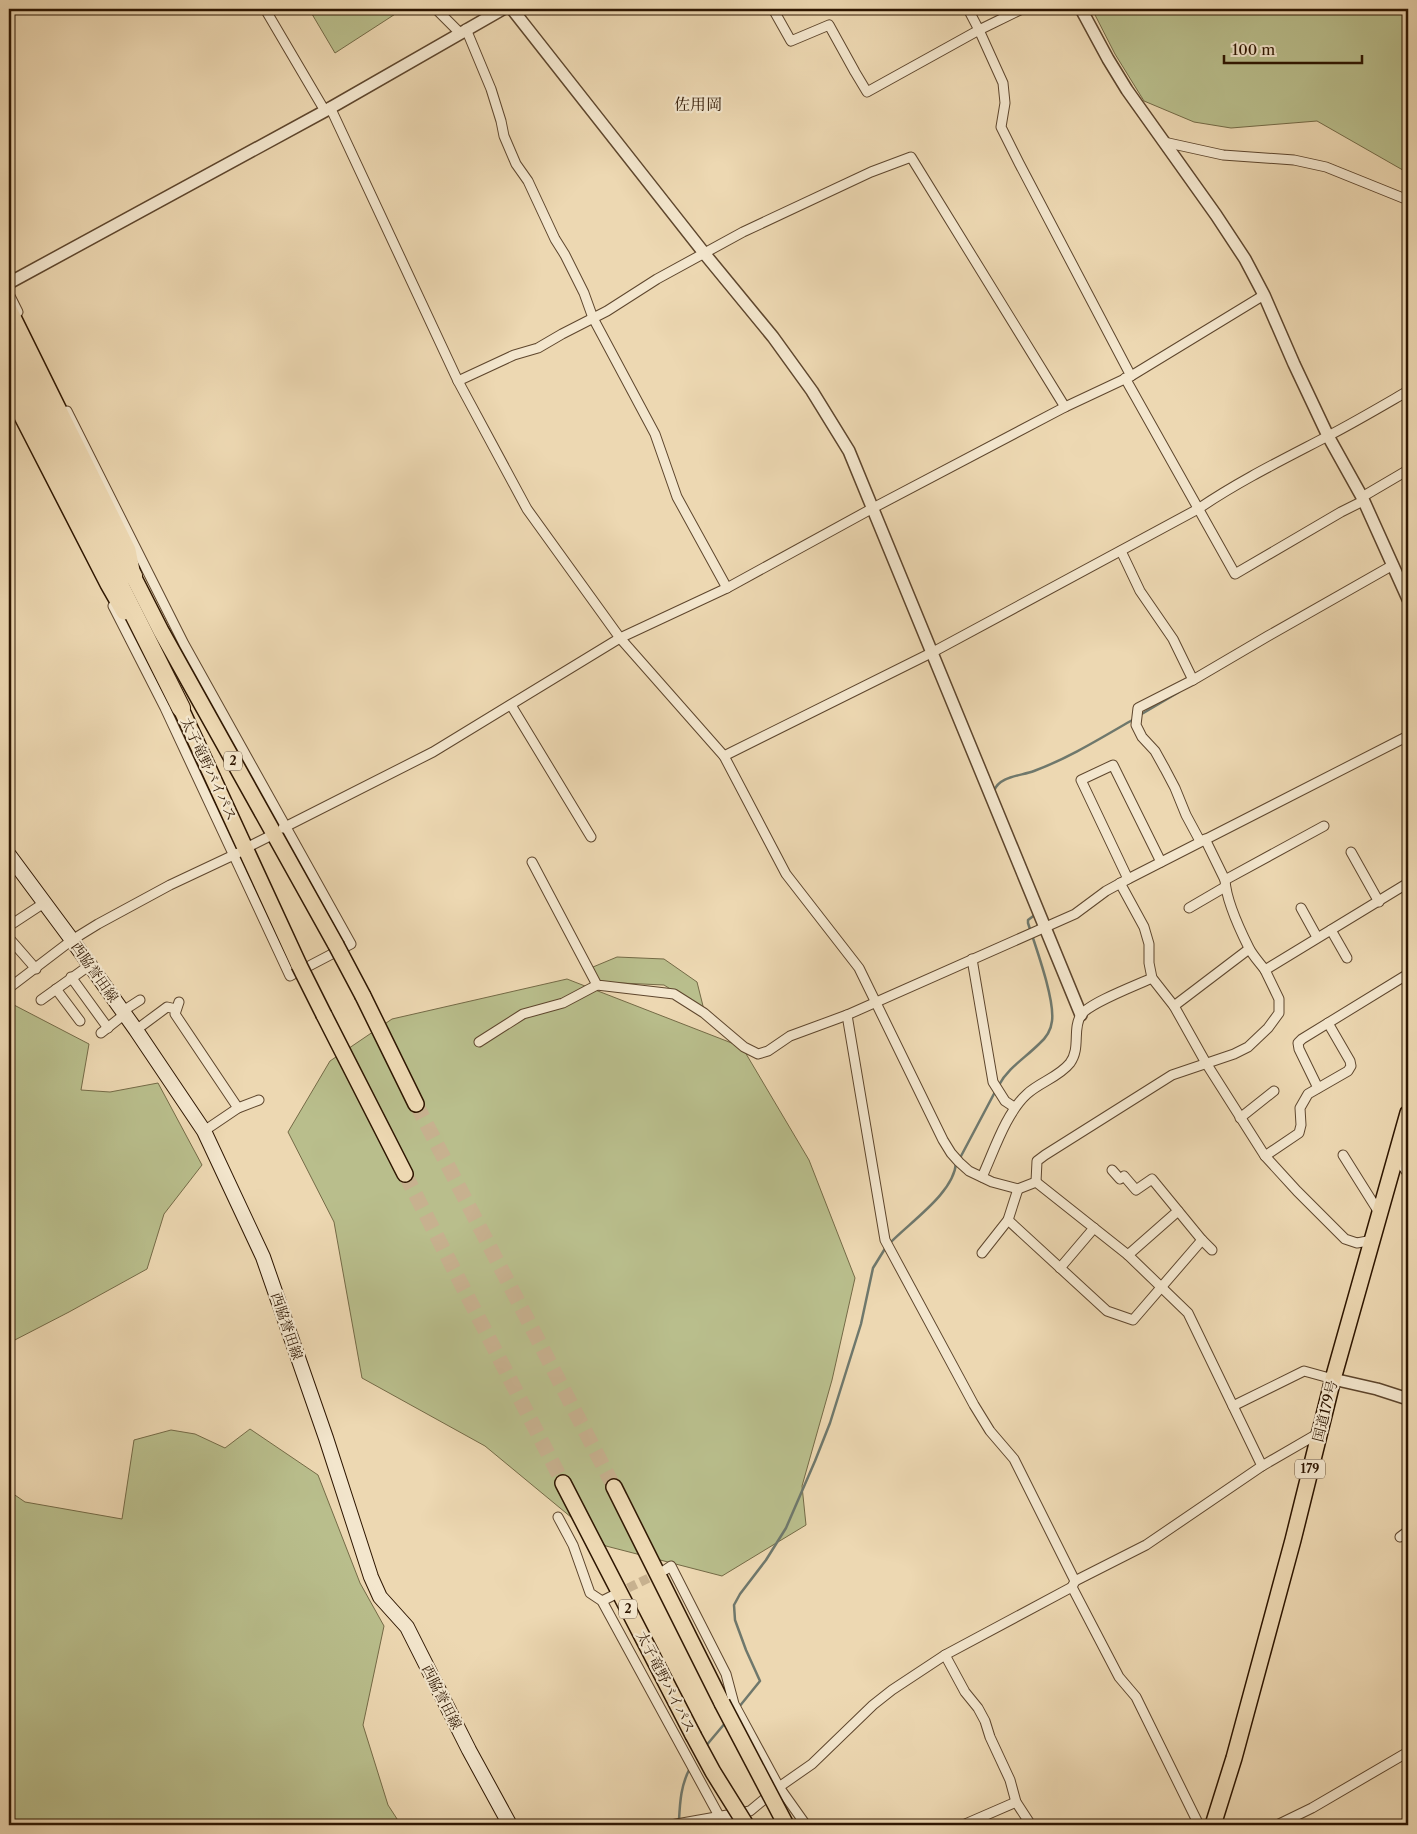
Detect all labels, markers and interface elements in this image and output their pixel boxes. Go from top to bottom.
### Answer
scale bar [1224,32,1362,64]
text: 100 m [1232,40,1275,59]
district label: 佐用岡 [674,94,722,114]
street label: 太子竜野バイパス [177,715,241,823]
road number: 2 [224,751,242,770]
street label: 西脇誉田線 [68,938,122,1006]
street label: 西脇誉田線 [267,1290,307,1362]
street label: 国道179号 [1309,1378,1341,1444]
road number: 179 [1295,1460,1325,1478]
road number: 2 [619,1600,637,1618]
street label: 太子竜野バイパス [633,1628,699,1736]
street label: 西脇誉田線 [418,1662,466,1732]

